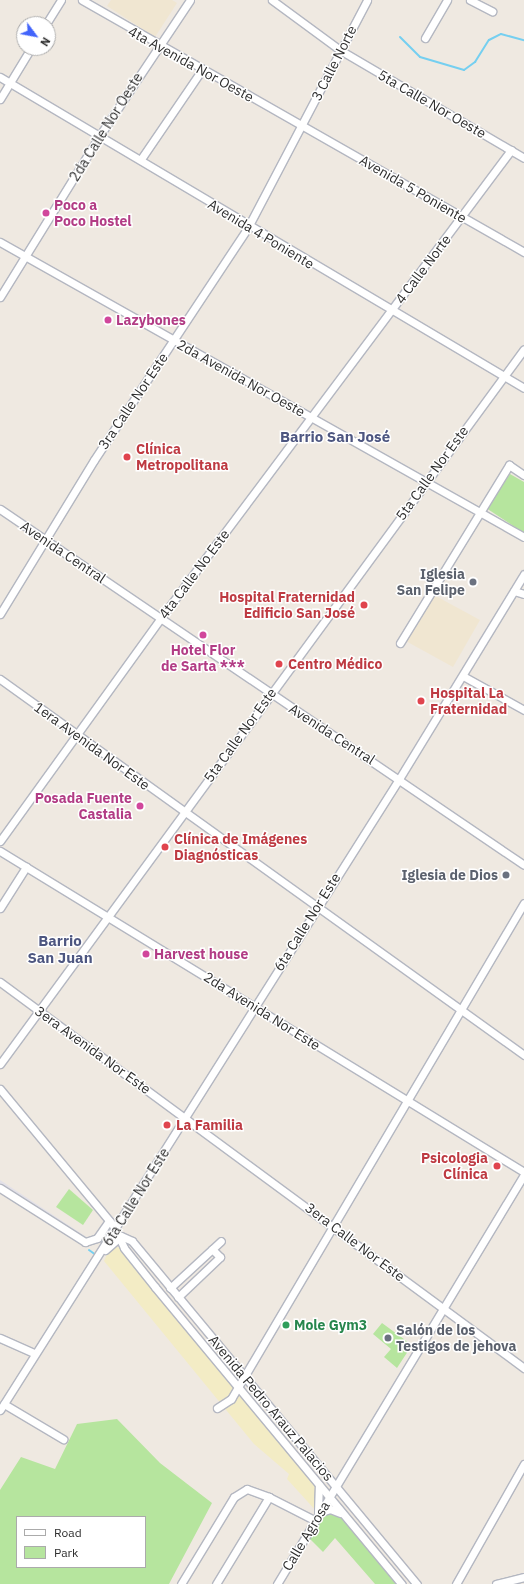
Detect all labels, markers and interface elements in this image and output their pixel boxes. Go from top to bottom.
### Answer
north arrow [16,16,56,56]
street label: 4ta Avenida Nor Oeste [125,23,257,105]
street label: 3 Calle Norte [308,23,360,103]
text: N [37,35,53,49]
street label: 5ta Calle Nor Oeste [375,66,489,142]
street label: 2da Calle Nor Oeste [66,70,146,184]
street label: Avenida 5 Poniente [356,152,470,226]
street label: Avenida 4 Poniente [205,196,317,272]
place label: Poco a Poco Hostel [54,197,132,230]
marker: Poco a Poco Hostel [41,208,51,218]
street label: 4 Calle Norte [392,231,454,307]
place label: Lazybones [116,312,186,328]
marker: Lazybones [103,315,113,325]
street label: 2da Avenida Nor Oeste [174,336,308,420]
street label: 3ra Calle Nor Este [95,350,171,452]
street label: 5ta Calle Nor Este [392,423,472,523]
district label: Barrio San José [280,428,390,446]
place label: Clínica Metropolitana [136,441,228,474]
marker: Clínica Metropolitana [121,451,133,463]
street label: Avenida Central [17,517,109,587]
street label: 4ta Calle No Este [155,526,233,622]
place label: Iglesia San Felipe [396,566,465,598]
marker: Iglesia San Felipe [468,577,478,587]
place label: Hospital Fraternidad Edificio San José [219,589,355,622]
marker: Hospital Fraternidad Edificio San José [358,599,370,611]
marker: Hotel Flor de Sarta *** [198,630,208,640]
place label: Hotel Flor de Sarta *** [161,642,245,674]
place label: Centro Médico [288,656,382,672]
marker: Centro Médico [273,658,285,670]
street label: 5ta Calle Nor Este [200,685,280,785]
place label: Hospital La Fraternidad [430,685,507,718]
marker: Hospital La Fraternidad [415,695,427,707]
street label: 1era Avenida Nor Este [31,698,153,794]
street label: Avenida Central [286,700,378,768]
place label: Posada Fuente Castalia [35,790,132,822]
marker: Posada Fuente Castalia [135,801,145,811]
place label: Clínica de Imágenes Diagnósticas [174,831,307,864]
marker: Clínica de Imágenes Diagnósticas [159,841,171,853]
place label: Iglesia de Dios [401,867,498,883]
street label: 6ta Calle Nor Este [270,870,344,974]
marker: Iglesia de Dios [501,870,511,880]
district label: Barrio San Juan [27,931,93,966]
place label: Harvest house [154,946,248,962]
marker: Harvest house [141,949,151,959]
street label: 2da Avenida Nor Este [201,968,323,1054]
street label: 3era Avenida Nor Este [32,1002,154,1098]
place label: La Familia [176,1117,243,1133]
marker: La Familia [161,1119,173,1131]
street label: 6ta Calle Nor Este [99,1145,173,1249]
place label: Psicologia Clínica [421,1150,488,1182]
marker: Psicologia Clínica [491,1160,503,1172]
street label: 3era Calle Nor Este [302,1199,408,1285]
place label: Mole Gym3 [294,1317,367,1333]
marker: Mole Gym3 [281,1320,291,1330]
place label: Salón de los Testigos de jehova [396,1322,516,1354]
street label: Avenida Pedro Arauz Palacios [205,1332,337,1484]
marker: Salón de los Testigos de jehova [383,1333,393,1343]
street label: Calle Agrosa [279,1498,333,1574]
legend [16,1516,146,1568]
text: Road [54,1525,82,1540]
text: Park [54,1545,78,1560]

